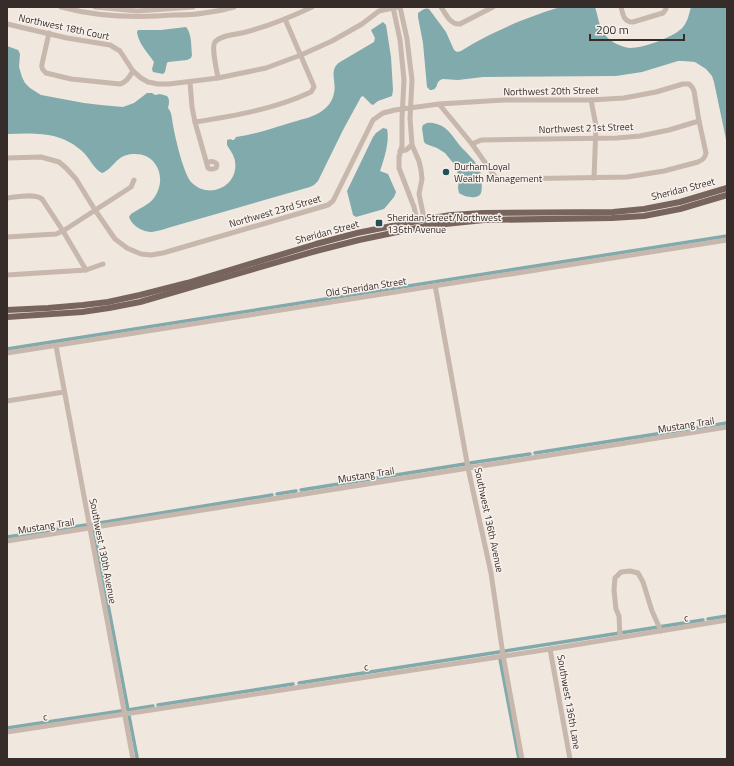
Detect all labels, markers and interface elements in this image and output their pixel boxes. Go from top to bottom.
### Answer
street label: Northwest 18th Court [17,10,111,44]
scale bar [590,16,684,42]
text: 200 m [596,20,629,39]
street label: Northwest 20th Street [503,83,599,99]
street label: Northwest 21st Street [538,119,634,137]
place label: DurhamLoyal Wealth Management [454,159,543,186]
marker: DurhamLoyal Wealth Management [441,167,451,177]
street label: Sheridan Street [650,174,717,204]
street label: Northwest 23rd Street [227,191,323,231]
place label: Sheridan Street/Northwest 136th Avenue [387,210,502,237]
street label: Sheridan Street [294,216,361,248]
marker: Sheridan Street/Northwest 136th Avenue [374,218,384,228]
street label: Old Sheridan Street [325,273,408,301]
street label: Mustang Trail [657,413,715,437]
street label: Mustang Trail [337,463,395,487]
street label: Southwest 136th Avenue [471,466,507,574]
street label: Southwest 130th Avenue [85,497,121,605]
street label: Mustang Trail [17,514,75,538]
street label: c [683,610,689,626]
street label: Southwest 136th Lane [553,653,585,751]
street label: c [363,659,369,675]
street label: c [42,709,48,725]

